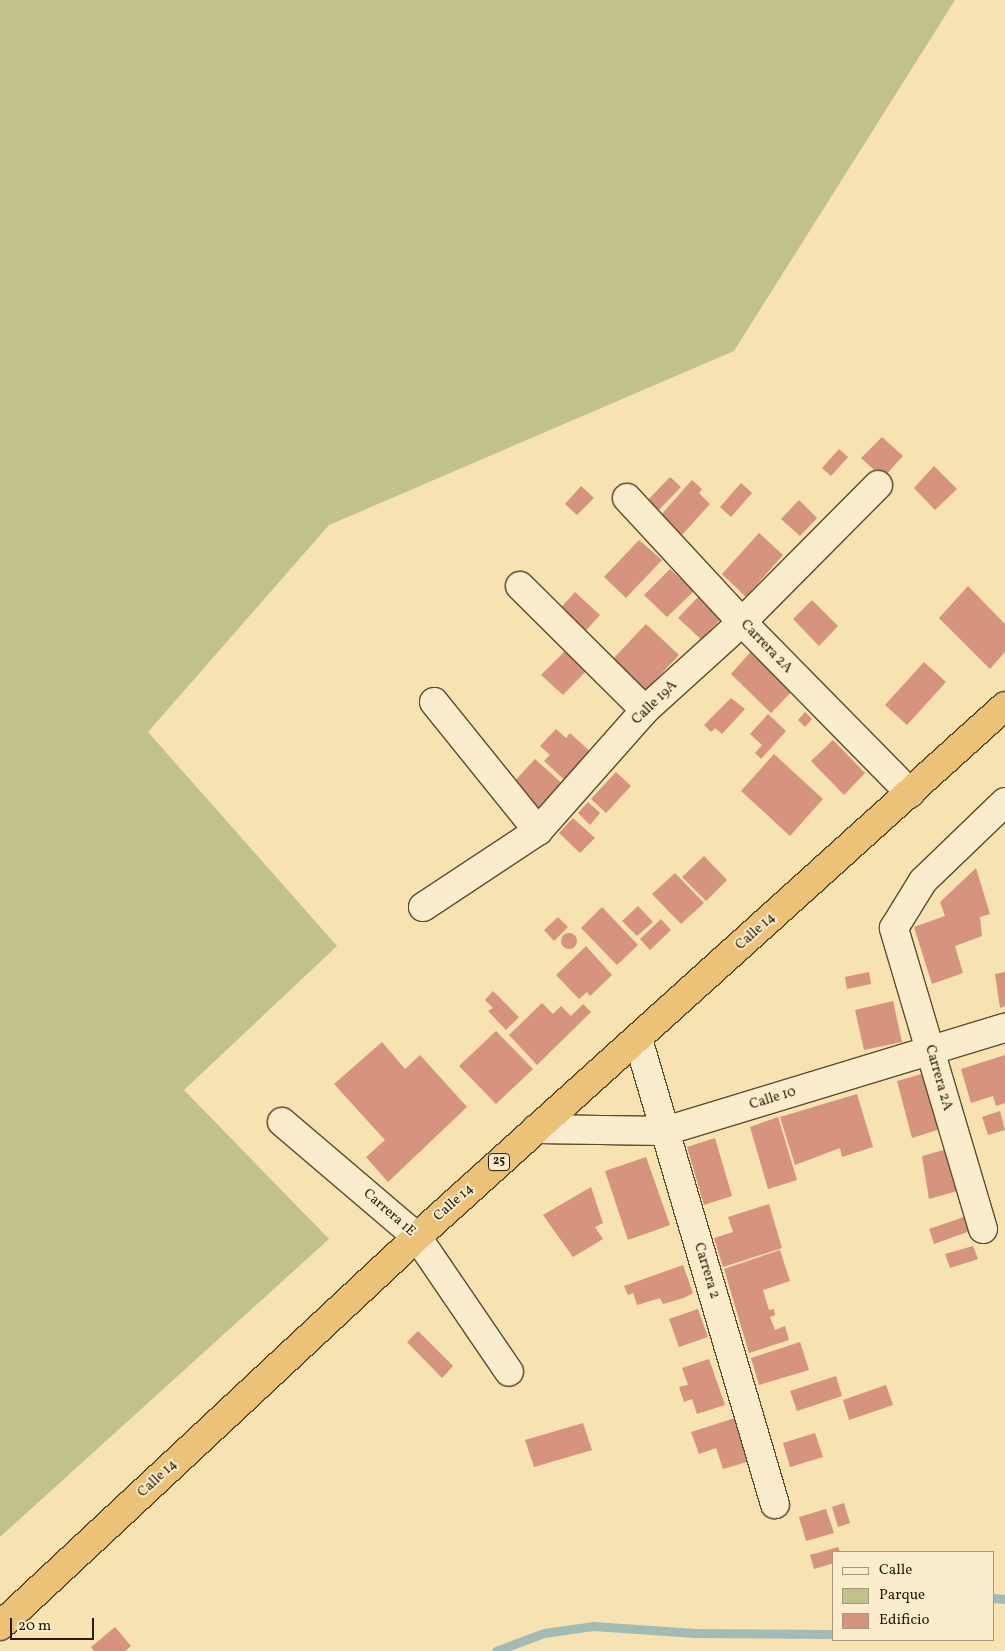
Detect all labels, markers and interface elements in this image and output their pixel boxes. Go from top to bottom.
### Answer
street label: Carrera 2A [737,617,795,677]
street label: Calle 19A [629,677,681,729]
street label: Calle 14 [733,910,779,954]
street label: Carrera 2A [921,1043,955,1113]
street label: Calle 10 [748,1084,798,1114]
road number: 25 [488,1152,510,1172]
street label: Calle 14 [431,1181,477,1225]
street label: Carrera 1E [359,1186,419,1240]
street label: Carrera 2 [690,1241,722,1301]
street label: Calle 14 [135,1457,181,1501]
legend [832,1551,995,1641]
text: Calle [879,1560,912,1581]
text: Parque [879,1585,925,1606]
scale bar [12,1608,96,1640]
text: Edificio [879,1610,930,1631]
text: 20 m [18,1616,51,1637]

